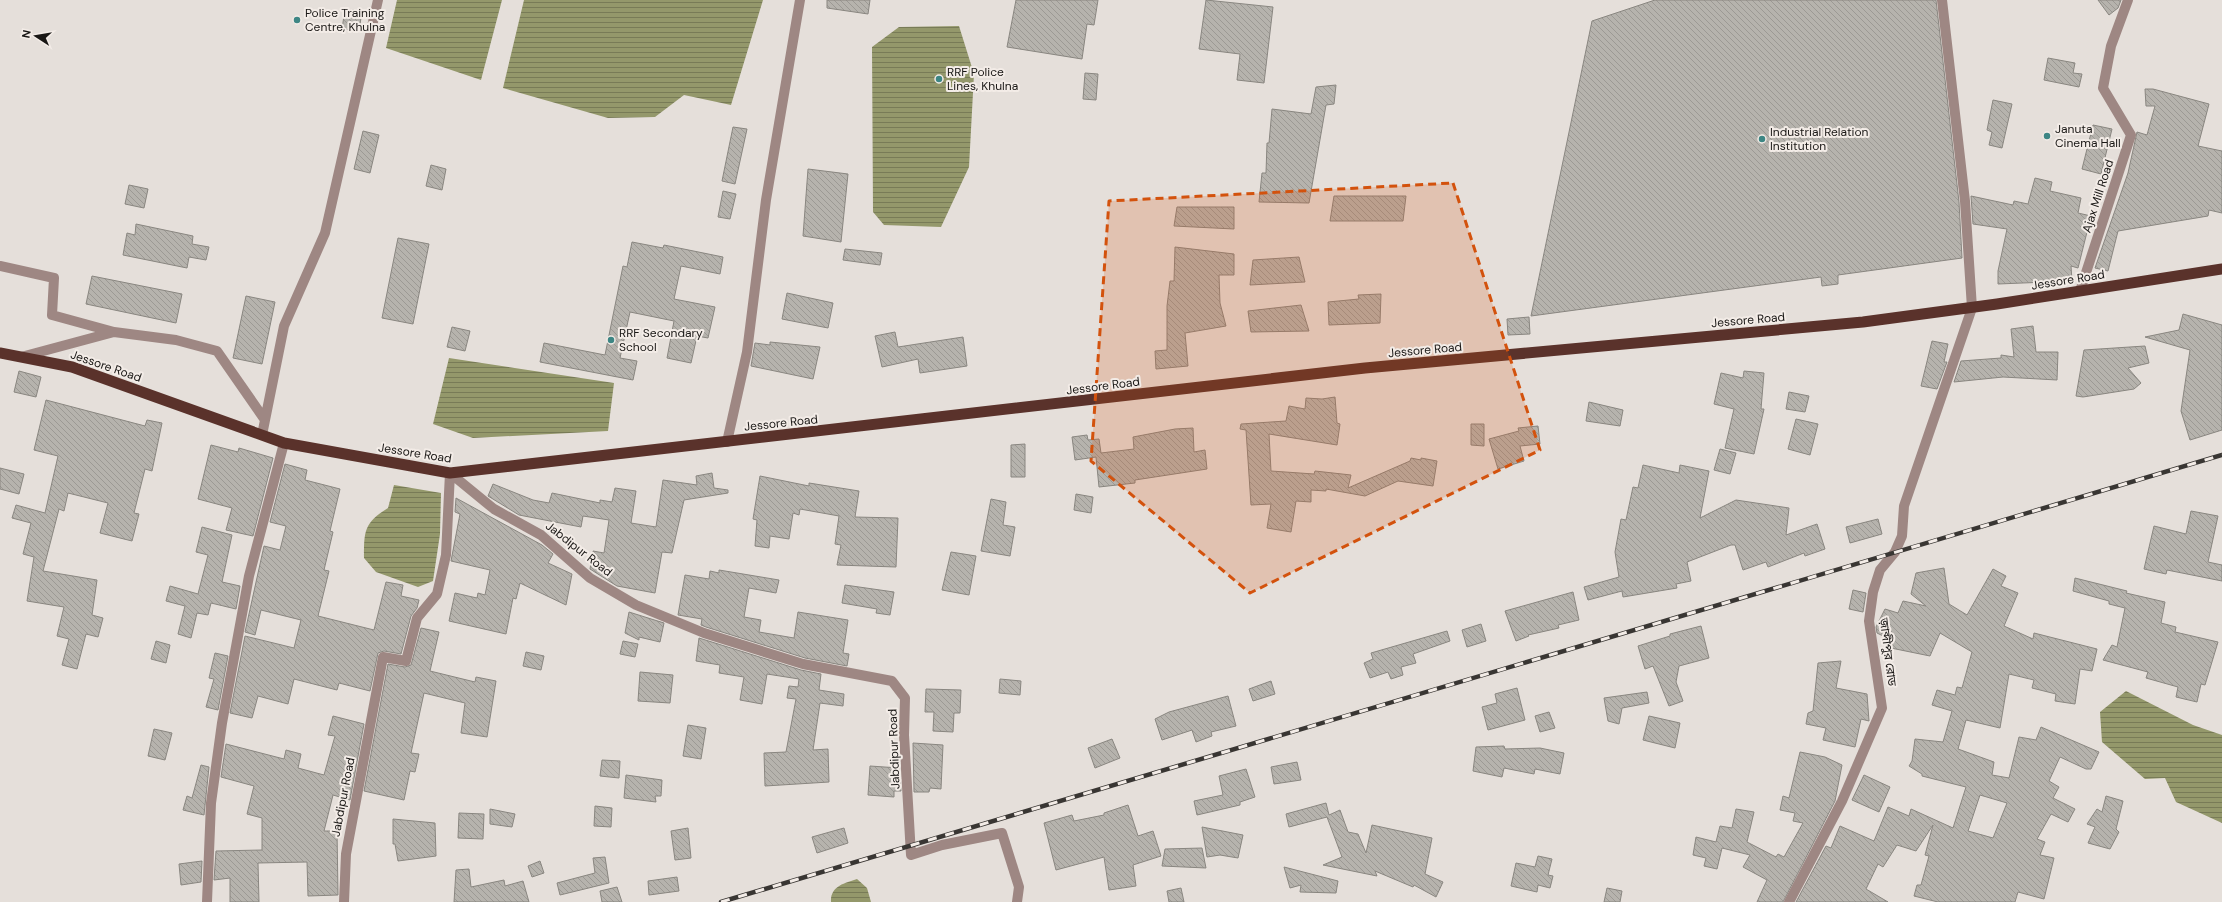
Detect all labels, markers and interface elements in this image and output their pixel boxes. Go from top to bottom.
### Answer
place label: Police Training Centre, Khulna [305,5,385,35]
marker: Police Training Centre, Khulna [292,15,302,25]
north arrow [16,16,56,56]
text: N [19,29,34,39]
place label: RRF Police Lines, Khulna [947,64,1018,94]
marker: RRF Police Lines, Khulna [934,74,944,84]
place label: Januta Cinema Hall [2055,121,2121,151]
place label: Industrial Relation Institution [1770,124,1869,154]
marker: Januta Cinema Hall [2042,131,2052,141]
marker: Industrial Relation Institution [1757,134,1767,144]
street label: Ajax Mill Road [2079,157,2117,235]
street label: Jessore Road [2030,266,2106,294]
street label: Jessore Road [1710,309,1786,331]
place label: RRF Secondary School [619,325,703,355]
marker: RRF Secondary School [606,335,616,345]
street label: Jessore Road [1387,339,1463,361]
street label: Jessore Road [68,346,144,386]
street label: Jessore Road [1065,374,1141,398]
street label: Jessore Road [743,411,819,435]
street label: Jessore Road [377,439,453,467]
street label: Jabdipur Road [542,518,616,580]
street label: জ়াব্দীপুর রোড [1876,616,1900,688]
street label: Jabdipur Road [885,709,903,789]
street label: Jabdipur Road [327,756,359,838]

